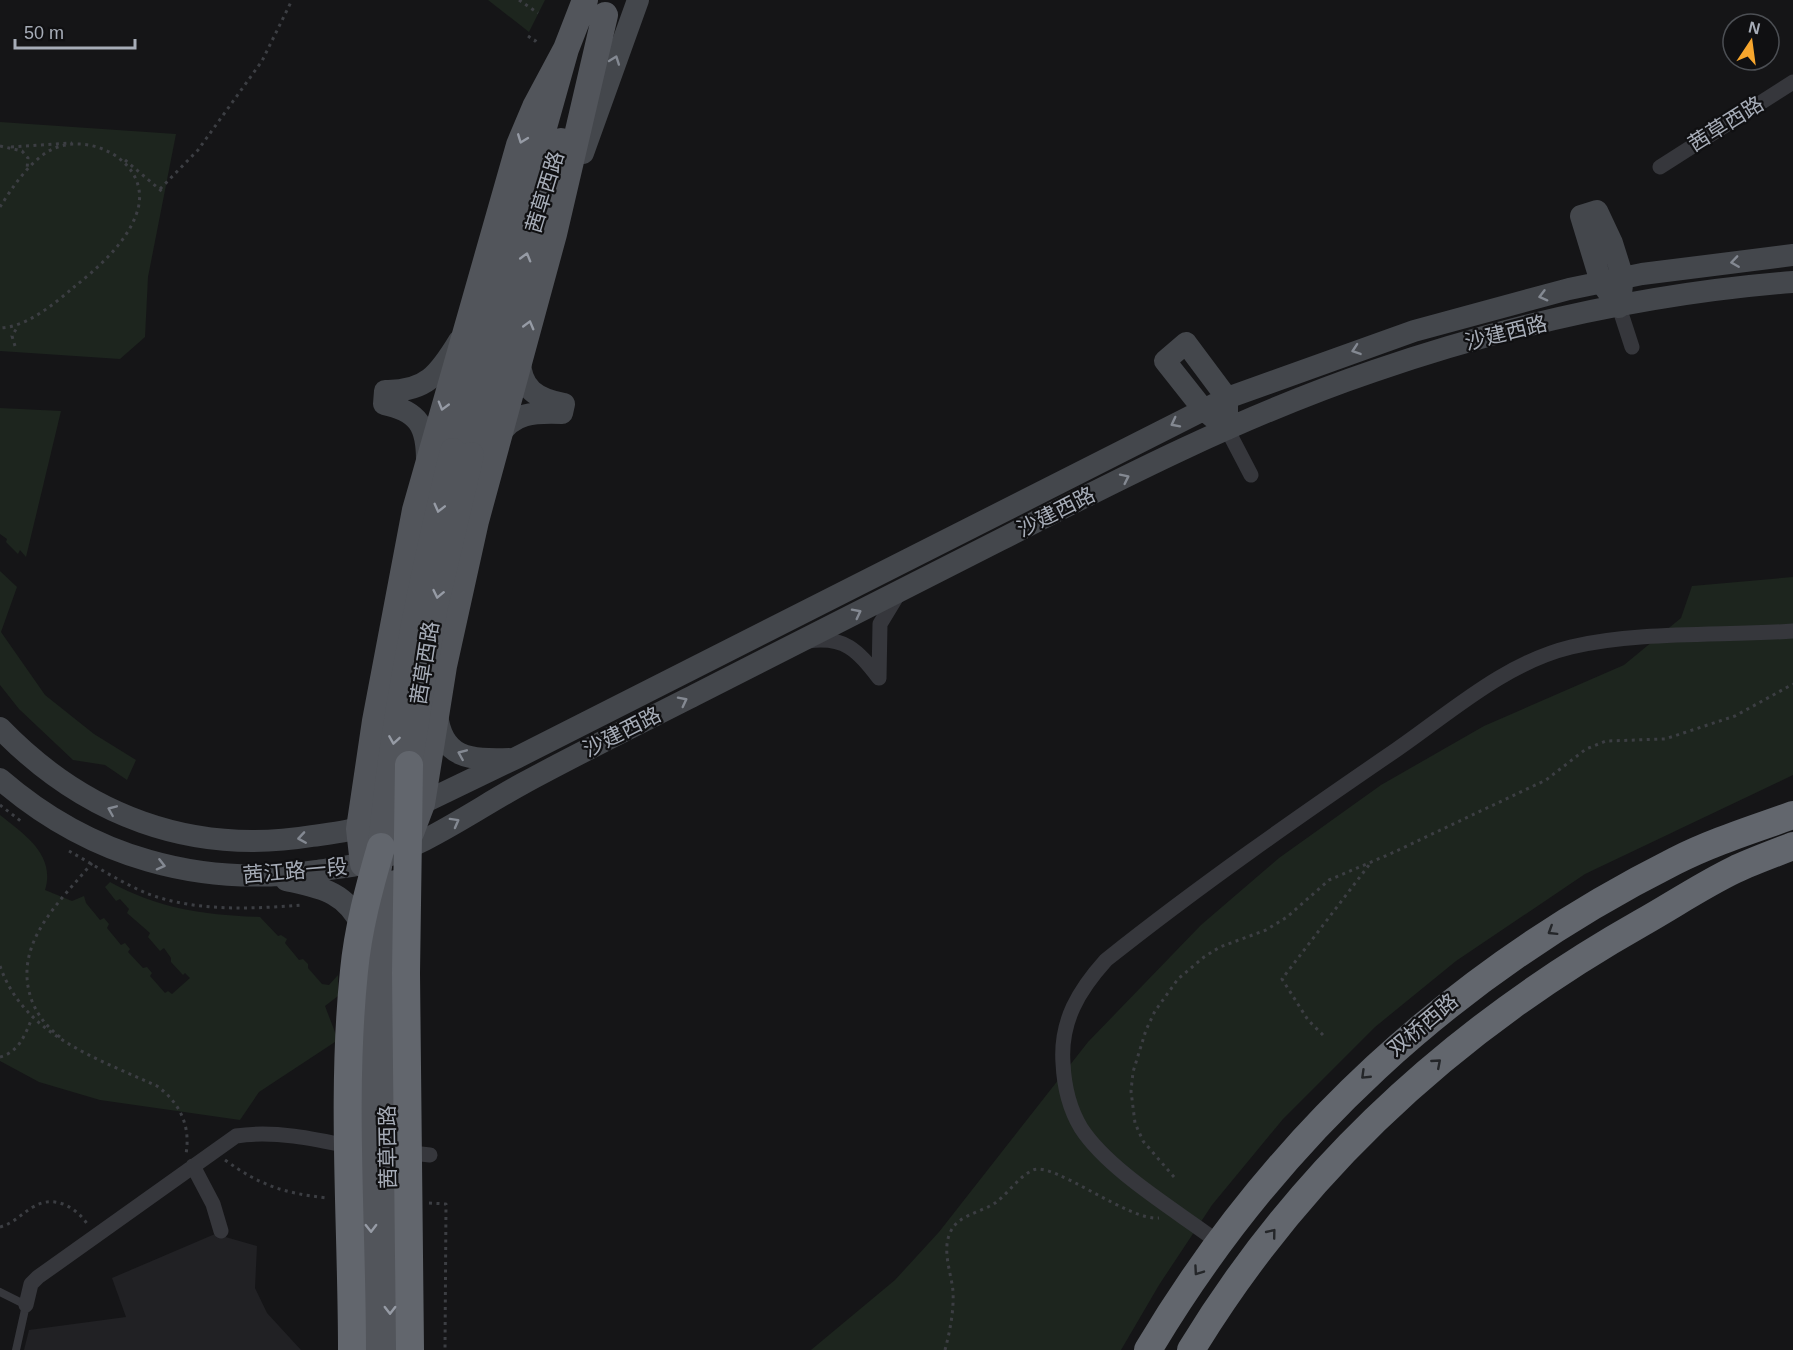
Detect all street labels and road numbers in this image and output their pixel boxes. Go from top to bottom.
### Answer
street label: 茜草西路 [1684,92,1767,156]
street label: 茜草西路 [521,148,568,235]
street label: 沙建西路 [1462,311,1549,354]
street label: 沙建西路 [1013,482,1098,541]
street label: 茜草西路 [407,620,442,706]
street label: 沙建西路 [579,702,664,761]
street label: 茜江路一段 [242,854,348,887]
street label: 双桥西路 [1383,989,1462,1060]
street label: 茜草西路 [375,1105,400,1189]

